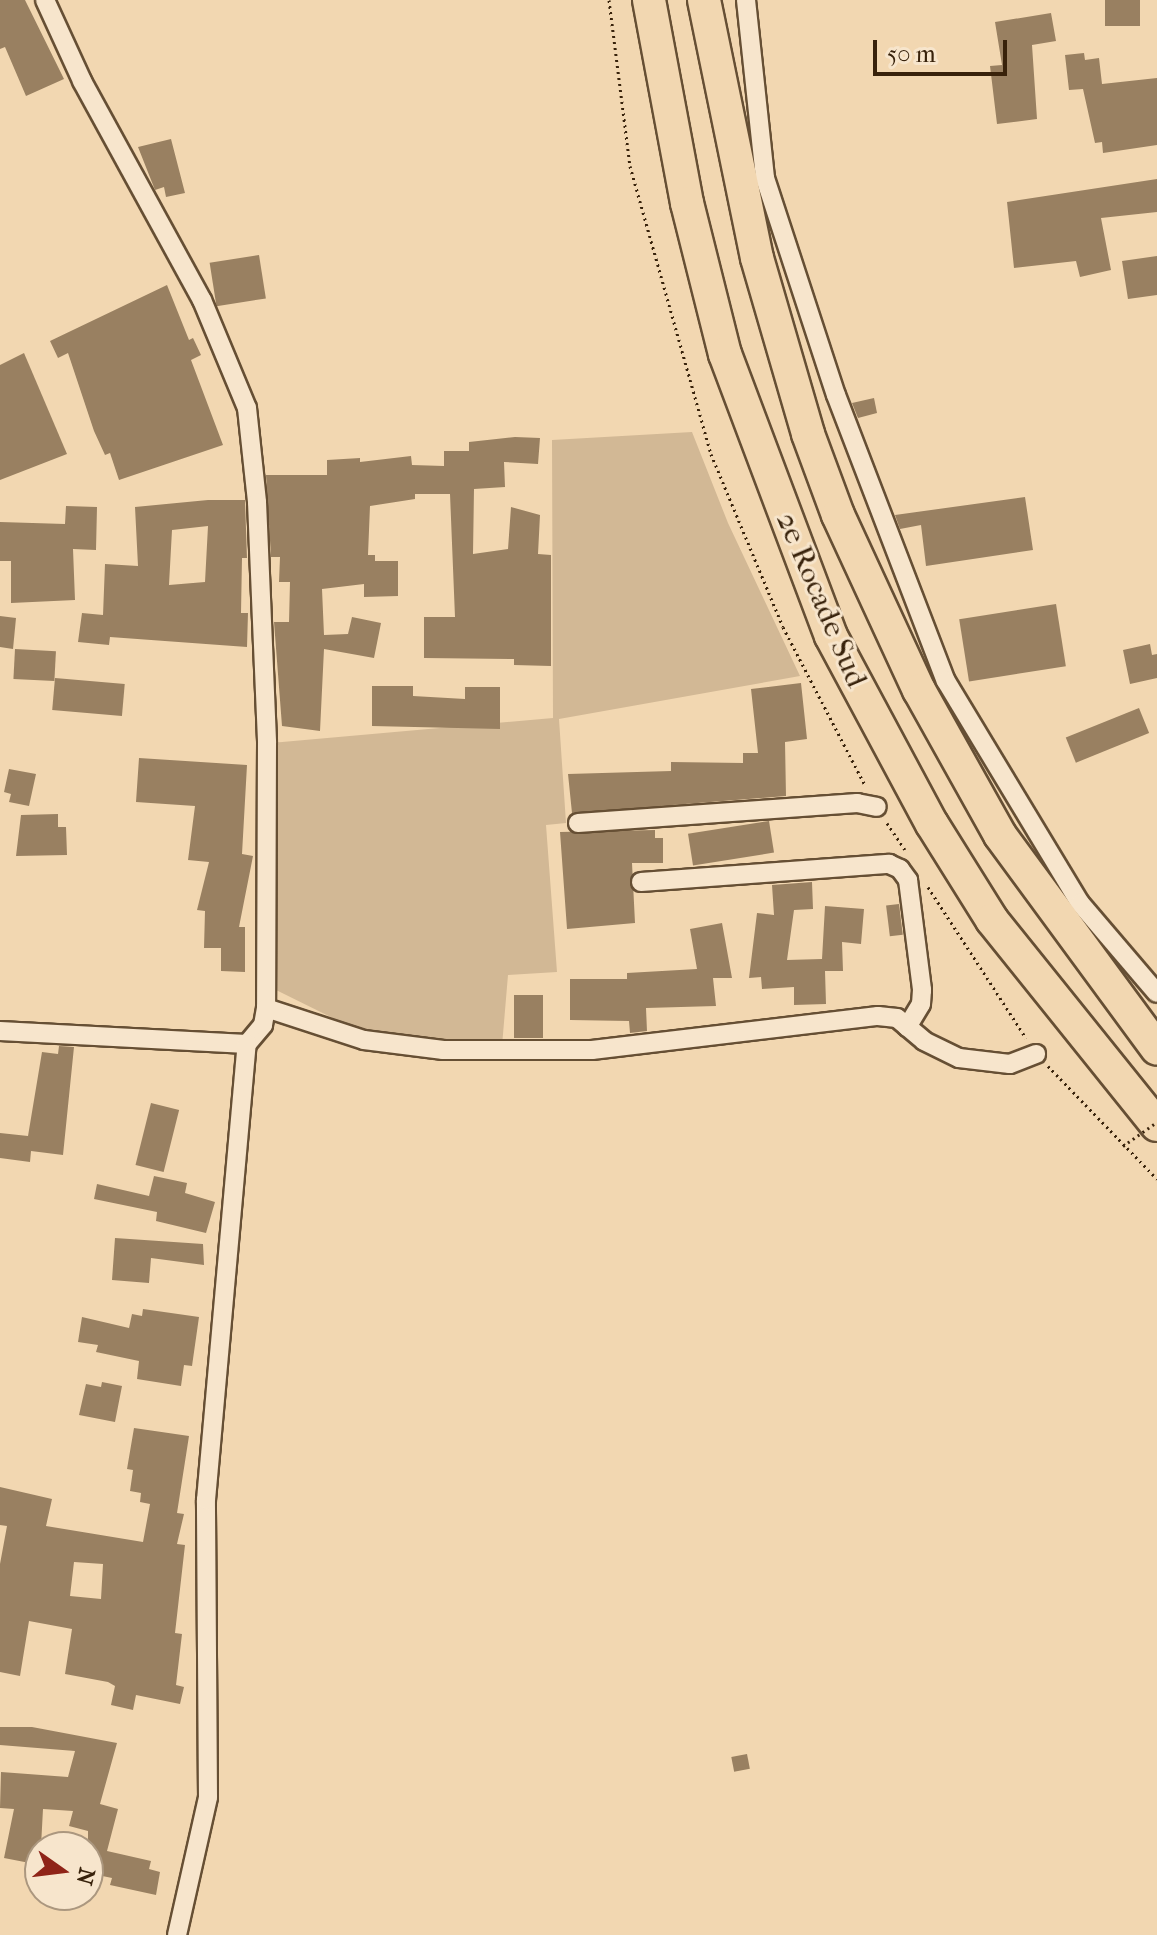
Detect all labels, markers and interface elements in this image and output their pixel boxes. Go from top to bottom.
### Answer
scale bar [877,24,1011,74]
text: 50 m [887,40,936,68]
street label: 2e Rocade Sud [768,507,874,693]
north arrow [24,1831,104,1911]
text: N [71,1865,100,1888]

